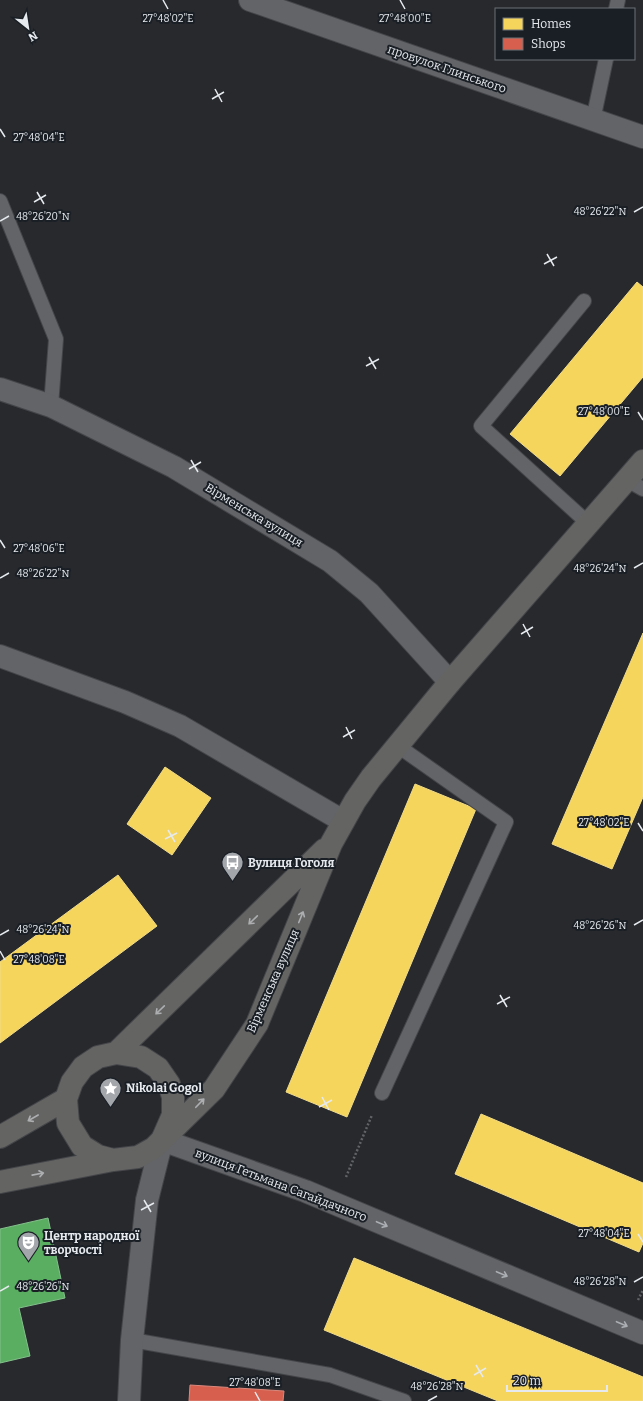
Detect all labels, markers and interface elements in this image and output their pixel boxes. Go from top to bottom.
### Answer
north arrow [8,8,48,48]
legend [495,8,635,60]
text: 27°48'02"E [143,13,193,25]
text: 27°48'00"E [379,13,431,25]
text: Homes [531,17,571,31]
text: N [25,28,40,44]
text: Shops [531,37,566,51]
street label: провулок Глинського [386,42,508,96]
text: 27°48'04"E [13,132,65,144]
text: 48°26'22"N [574,206,626,218]
text: 48°26'20"N [16,211,70,223]
text: 27°48'00"E [578,406,630,418]
street label: Вірменська вулиця [203,480,306,550]
text: 27°48'06"E [13,543,65,555]
text: 48°26'24"N [574,563,627,575]
text: 48°26'22"N [17,568,69,580]
text: 27°48'02"E [579,817,629,829]
bus stop icon: Вулиця Гоголя [219,850,245,883]
place label: Вулиця Гоголя [248,856,334,870]
one-way arrow [297,911,305,923]
one-way arrow [248,915,258,925]
text: 48°26'26"N [573,920,627,932]
text: 48°26'24"N [17,924,70,936]
street label: Вірменська вулиця [244,927,302,1035]
text: 27°48'08"E [13,954,65,966]
one-way arrow [155,1006,165,1015]
place icon: Nikolai Gogol [98,1075,124,1108]
place label: Nikolai Gogol [126,1081,202,1095]
one-way arrow [195,1098,205,1108]
one-way arrow [27,1114,39,1122]
street label: вулиця Гетьмана Сагайдачного [193,1146,369,1224]
one-way arrow [31,1170,44,1178]
one-way arrow [375,1220,387,1228]
text: 27°48'04"E [578,1228,630,1240]
place label: Центр народної творчості [44,1229,139,1257]
theatre icon: Центр народної творчості [16,1230,42,1263]
one-way arrow [495,1271,507,1278]
text: 48°26'28"N [574,1276,627,1288]
text: 48°26'26"N [16,1281,70,1293]
one-way arrow [615,1321,627,1328]
scale bar [507,1367,607,1393]
text: 20 m [513,1374,542,1388]
text: 27°48'08"E [229,1377,281,1389]
text: 48°26'28"N [411,1381,464,1393]

